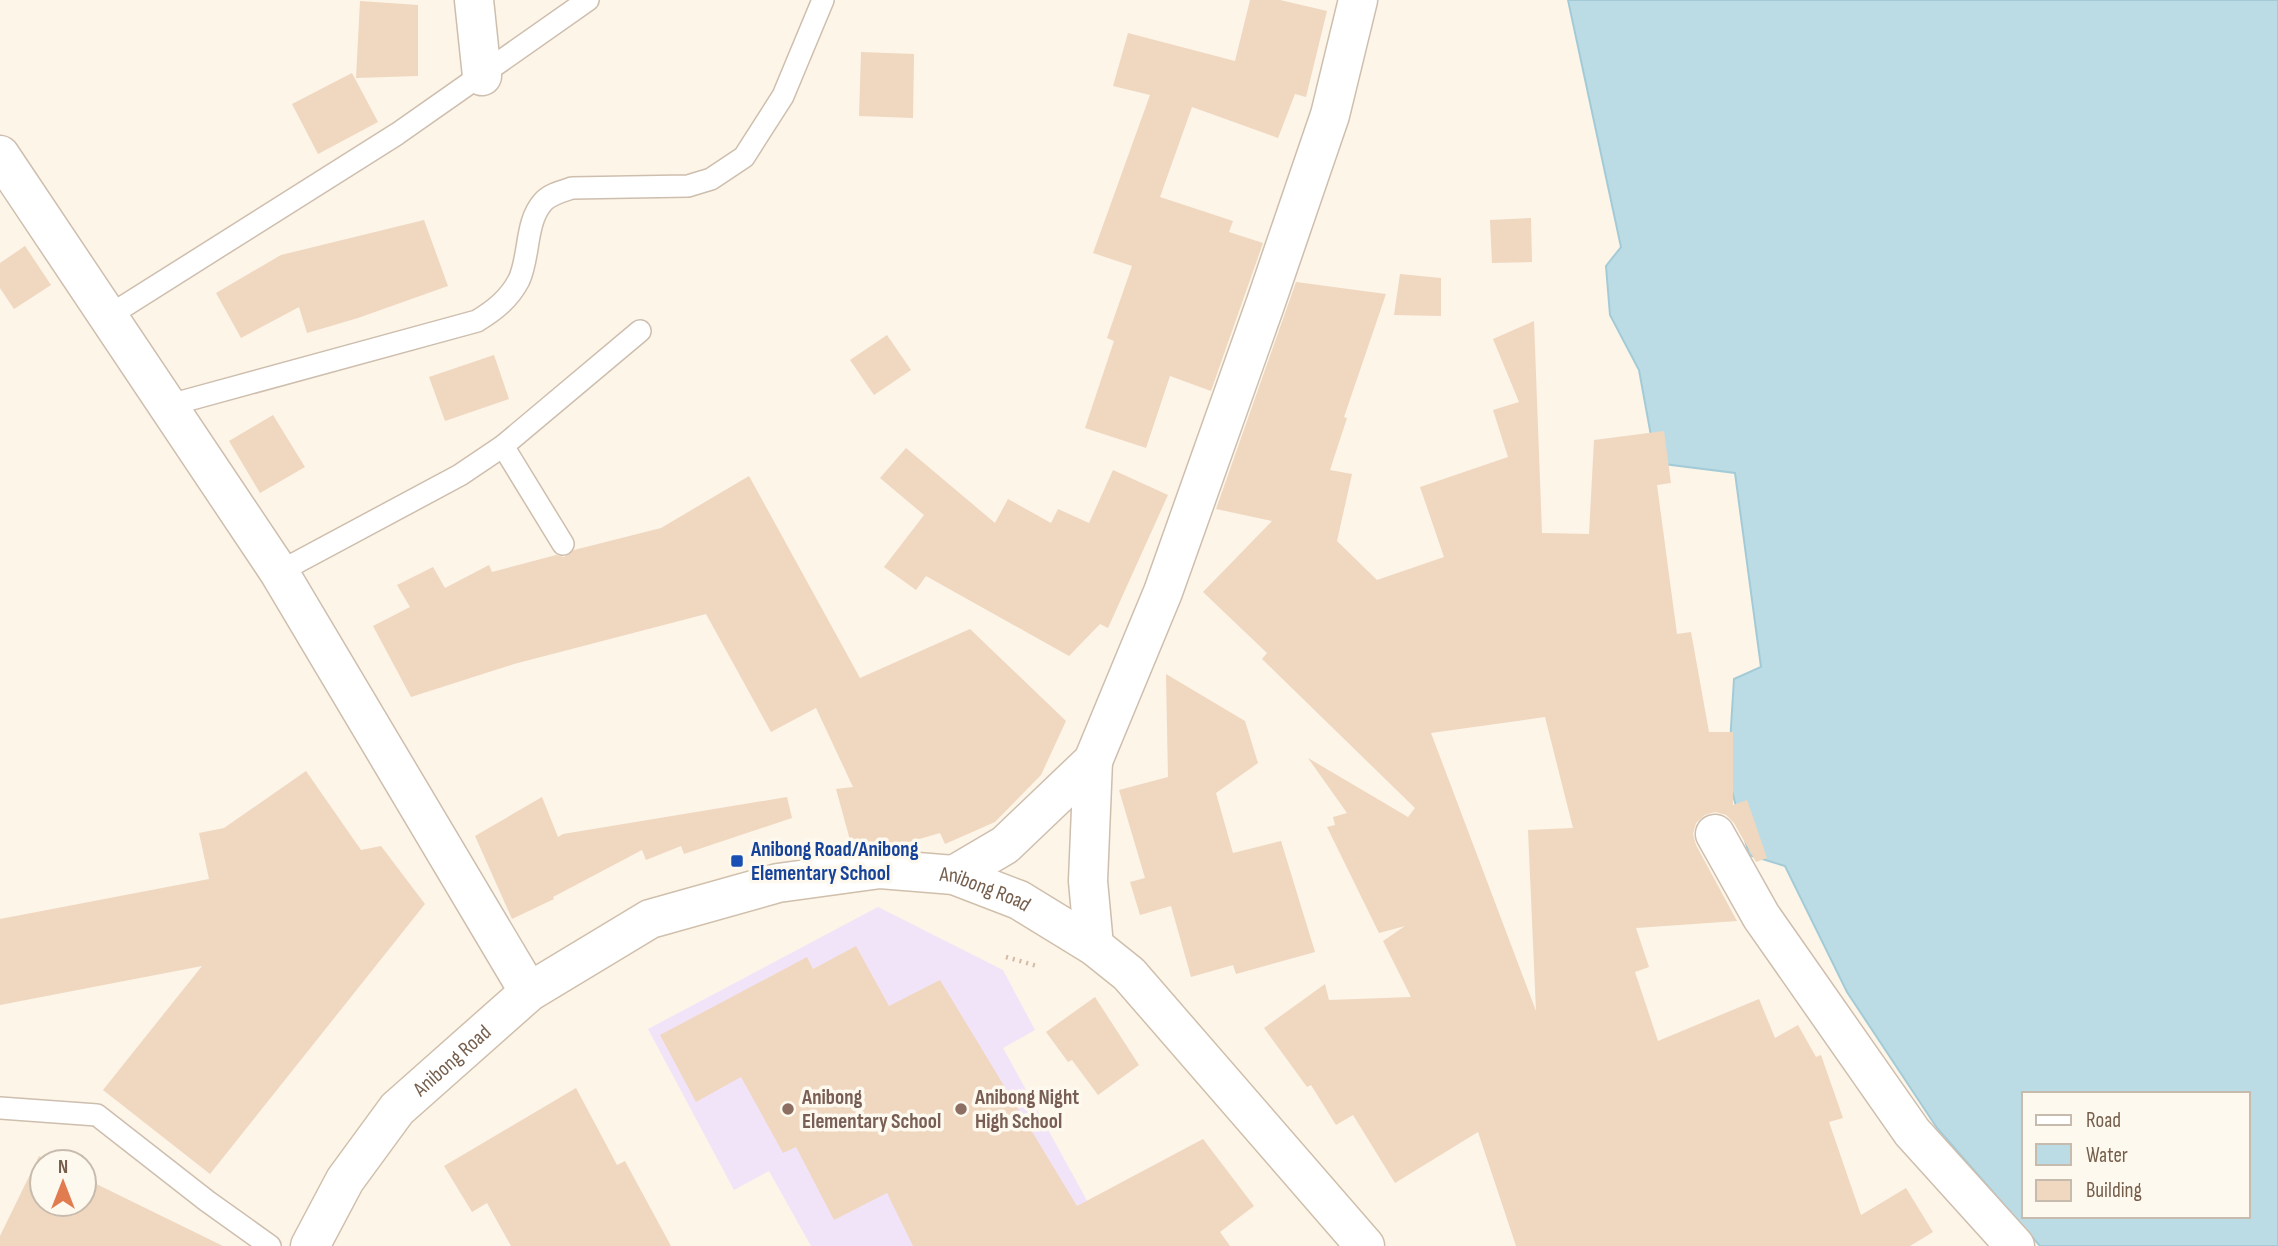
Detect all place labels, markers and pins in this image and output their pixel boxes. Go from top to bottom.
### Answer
place label: Anibong Road/Anibong Elementary School [750,837,919,886]
marker: Anibong Road/Anibong Elementary School [729,853,745,869]
place label: Anibong Elementary School [801,1085,941,1134]
place label: Anibong Night High School [974,1085,1079,1134]
marker: Anibong Elementary School [780,1101,796,1117]
marker: Anibong Night High School [953,1101,969,1117]

